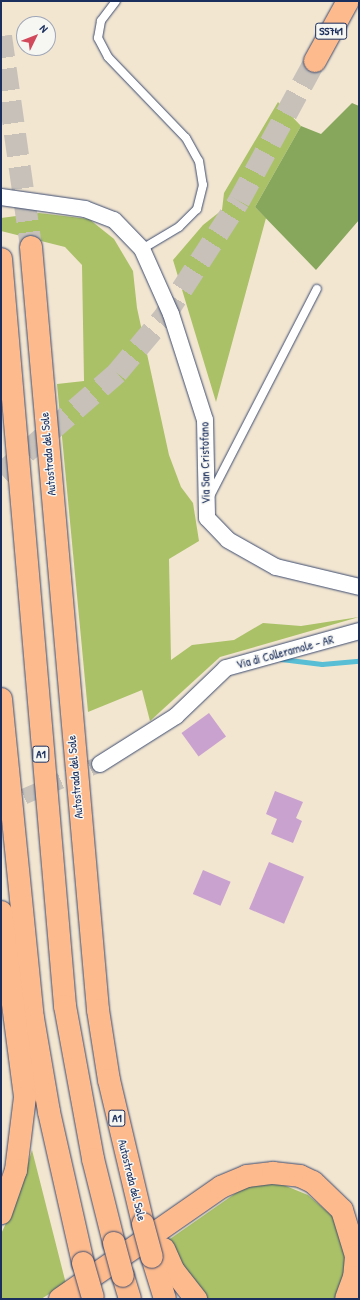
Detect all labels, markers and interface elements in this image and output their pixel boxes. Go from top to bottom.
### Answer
north arrow [16,16,56,56]
text: N [37,22,51,35]
road number: SS741 [315,22,347,40]
street label: Autostrada del Sole [37,412,59,496]
street label: Via San Cristofano [197,422,213,504]
street label: Via di Colleramole - AR [235,632,335,672]
street label: Autostrada del Sole [64,735,86,819]
road number: A1 [32,745,50,763]
road number: A1 [108,1109,126,1127]
street label: Autostrada del Sole [115,1138,149,1222]

